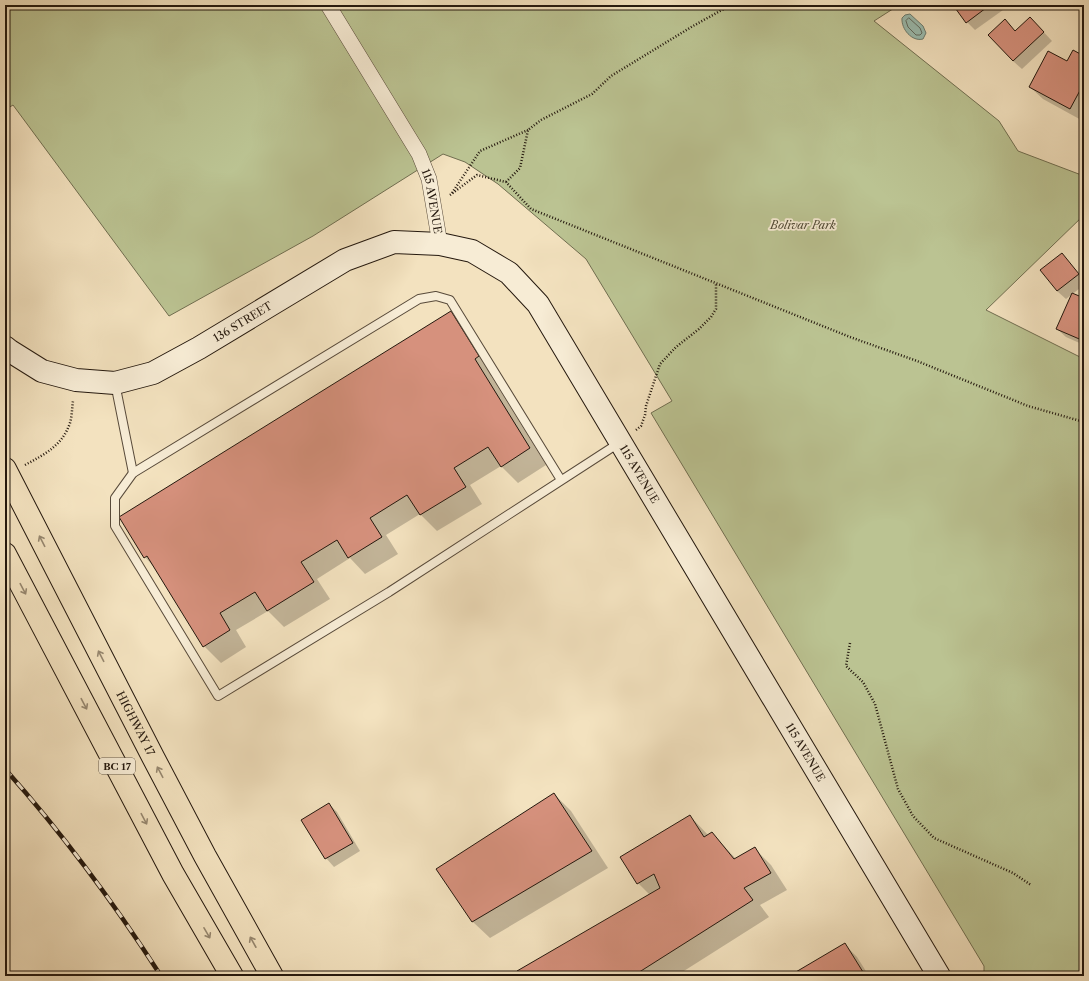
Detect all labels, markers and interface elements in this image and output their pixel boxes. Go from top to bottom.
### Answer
street label: 115 AVENUE [419,167,445,235]
park label: Bolivar Park [769,218,836,232]
street label: 136 STREET [211,298,275,345]
street label: 115 AVENUE [617,442,663,506]
one-way arrow [38,535,45,547]
one-way arrow [20,582,27,594]
one-way arrow [97,651,104,663]
street label: HIGHWAY 17 [113,689,158,759]
one-way arrow [81,697,88,709]
street label: 115 AVENUE [783,720,829,784]
road number: BC 17 [99,758,135,774]
one-way arrow [156,766,164,778]
one-way arrow [141,812,149,824]
one-way arrow [203,927,211,939]
one-way arrow [248,936,256,948]

